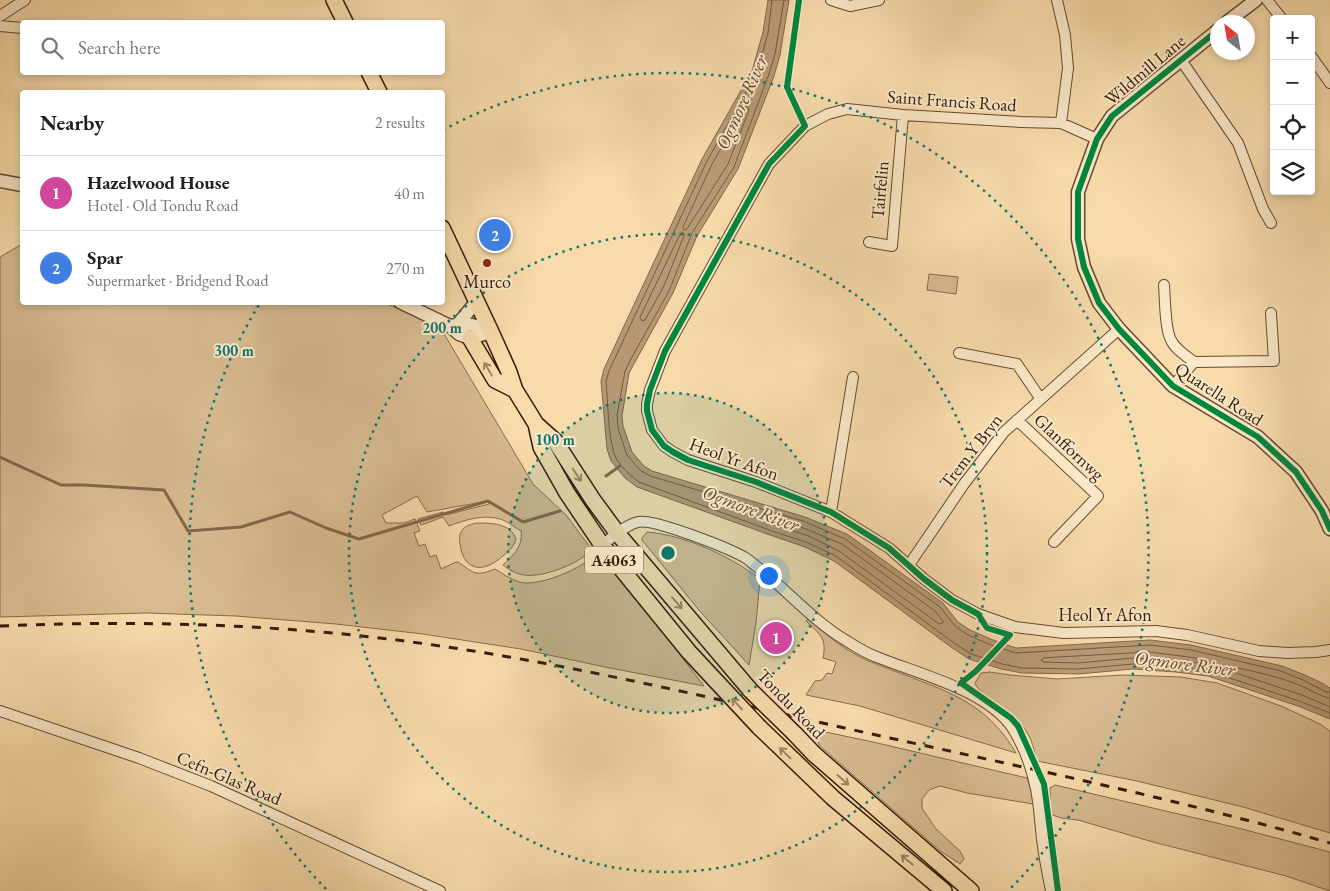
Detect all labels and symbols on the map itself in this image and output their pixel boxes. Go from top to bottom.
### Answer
north arrow [1210,15,1255,60]
street label: Wildmill Lane [1099,29,1190,110]
water label: Ogmore River [710,50,774,153]
street label: Saint Francis Road [887,85,1018,117]
street label: Tairfelin [866,159,894,220]
pin: 2 [479,216,511,254]
marker: Murco [481,257,493,269]
place label: Murco [463,270,511,293]
text: 200 m [422,318,462,337]
text: 300 m [214,341,254,360]
street label: Quarella Road [1171,357,1268,431]
one-way arrow [483,361,493,376]
street label: Trem Y Bryn [934,408,1007,493]
street label: Glanffornwg [1029,408,1110,485]
text: 100 m [535,430,575,449]
street label: Heol Yr Afon [686,432,782,485]
one-way arrow [572,468,582,482]
water label: Ogmore River [699,479,803,538]
centre of rings [659,544,677,562]
road number: A4063 [585,546,643,574]
your location [756,563,782,589]
one-way arrow [671,597,682,610]
street label: Heol Yr Afon [1058,603,1152,626]
pin: 1 [760,619,792,657]
water label: Ogmore River [1133,645,1237,682]
street label: Tondu Road [752,664,831,744]
one-way arrow [731,698,743,710]
street label: Cefn-Glas Road [173,745,286,810]
one-way arrow [779,747,791,759]
one-way arrow [836,774,849,785]
one-way arrow [900,854,913,866]

